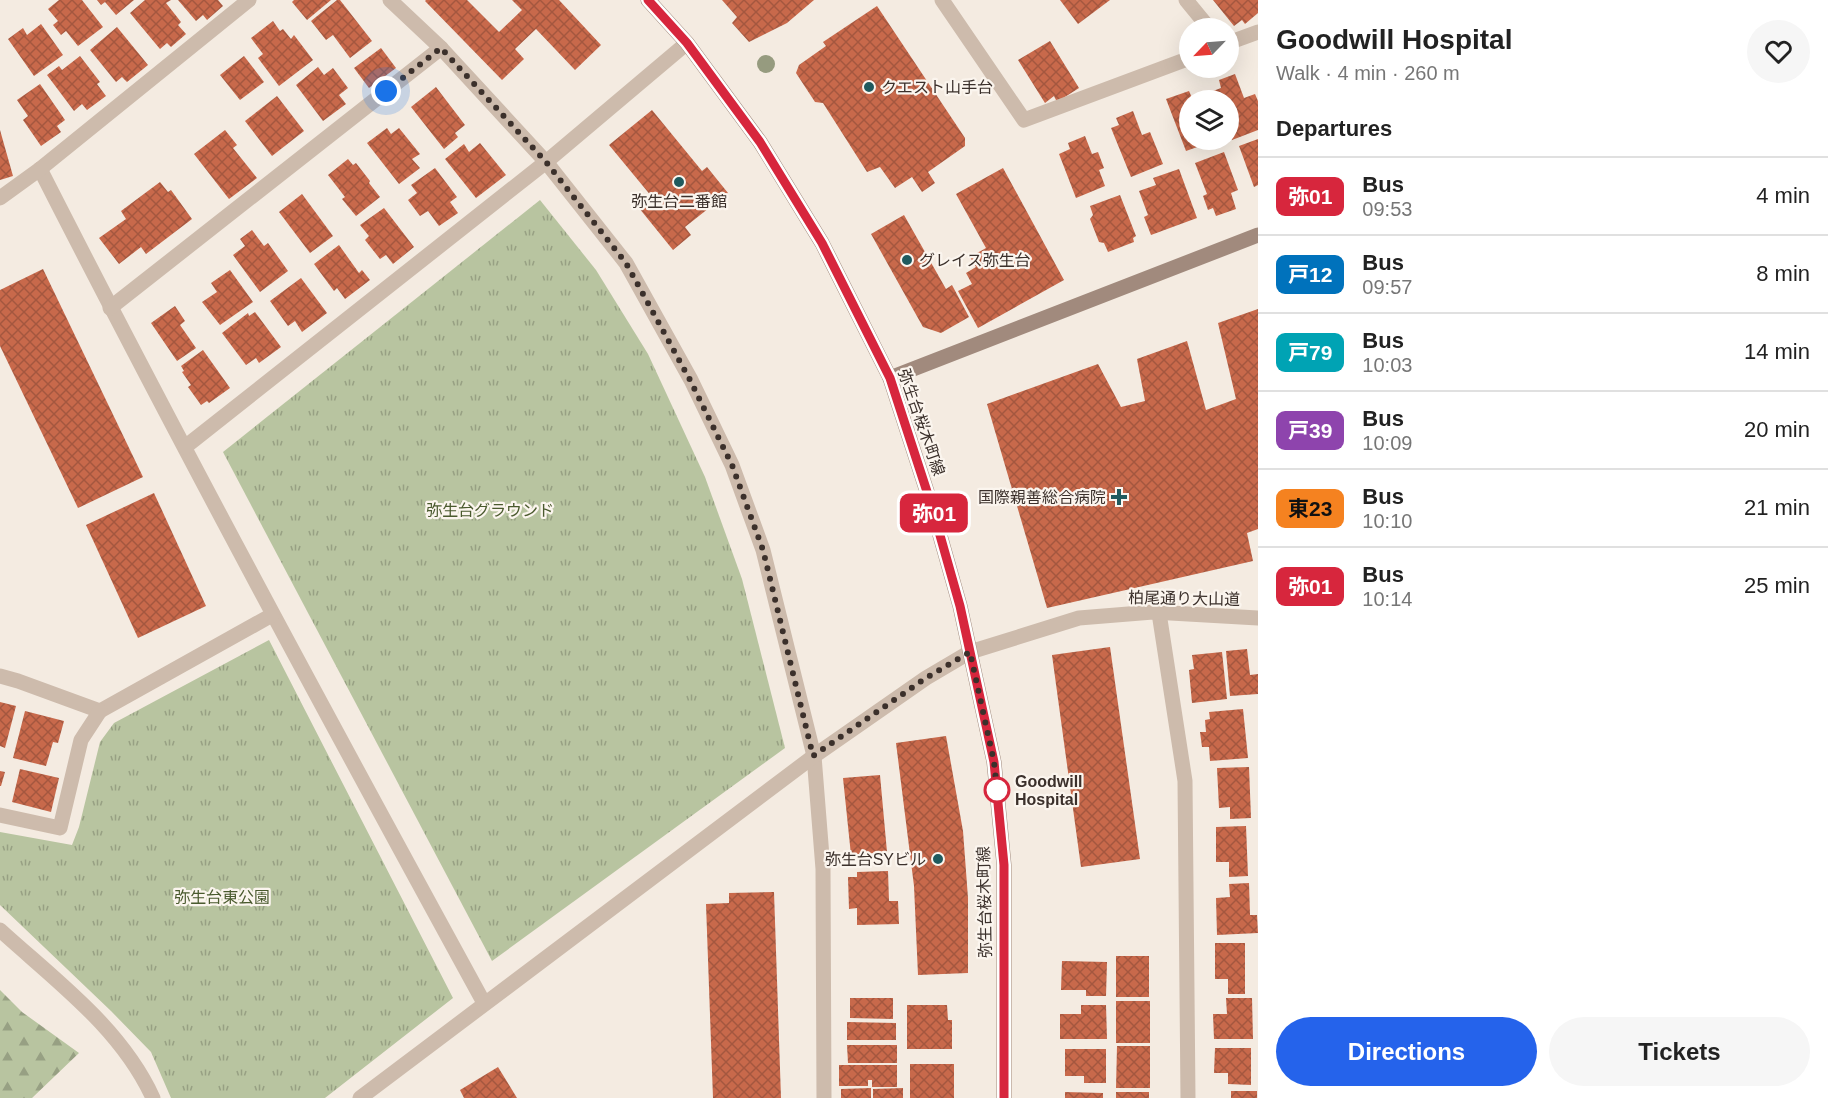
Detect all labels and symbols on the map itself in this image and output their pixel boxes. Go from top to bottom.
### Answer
north arrow [1179,18,1239,78]
your location [371,76,401,106]
place label: クエスト山手台 [881,79,993,96]
marker: クエスト山手台 [862,80,876,94]
marker: 弥生台二番館 [672,175,686,189]
place label: 弥生台二番館 [631,193,727,210]
place label: グレイス弥生台 [919,252,1031,269]
marker: グレイス弥生台 [900,253,914,267]
street label: 弥生台桜木町線 [895,366,948,478]
marker: 国際親善総合病院 [1110,488,1128,506]
place label: 国際親善総合病院 [978,489,1106,506]
line badge: 弥01 [900,494,968,532]
park label: 弥生台グラウンド [426,502,554,519]
street label: 柏尾通り大山道 [1128,589,1240,608]
place label: Goodwill Hospital [1015,773,1083,808]
marker: Goodwill Hospital [984,777,1010,803]
street label: 弥生台桜木町線 [975,846,994,958]
place label: 弥生台SYビル [825,851,926,868]
marker: 弥生台SYビル [931,852,945,866]
park label: 弥生台東公園 [174,889,270,906]

